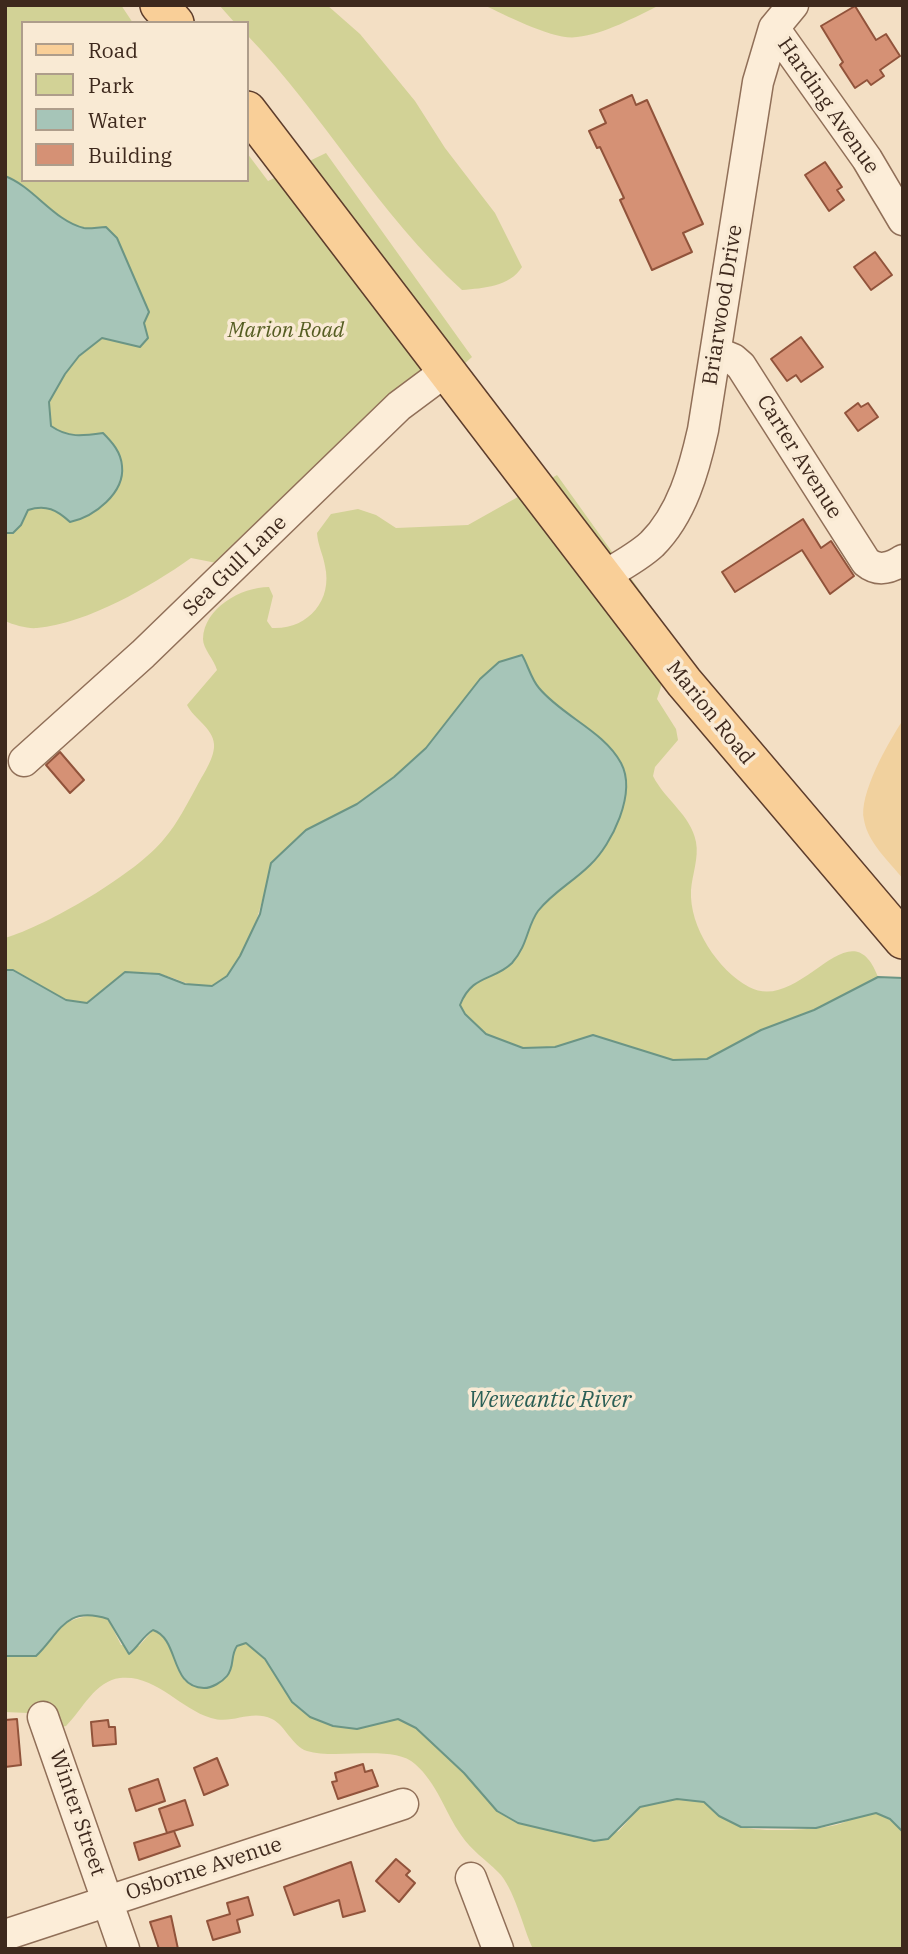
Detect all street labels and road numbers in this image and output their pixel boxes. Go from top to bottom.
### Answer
street label: Harding Avenue [772,33,884,179]
street label: Briarwood Drive [698,223,748,387]
street label: Carter Avenue [751,391,847,523]
street label: Sea Gull Lane [178,510,292,622]
street label: Marion Road [661,656,759,770]
street label: Winter Street [44,1747,110,1879]
street label: Osborne Avenue [123,1832,285,1906]

